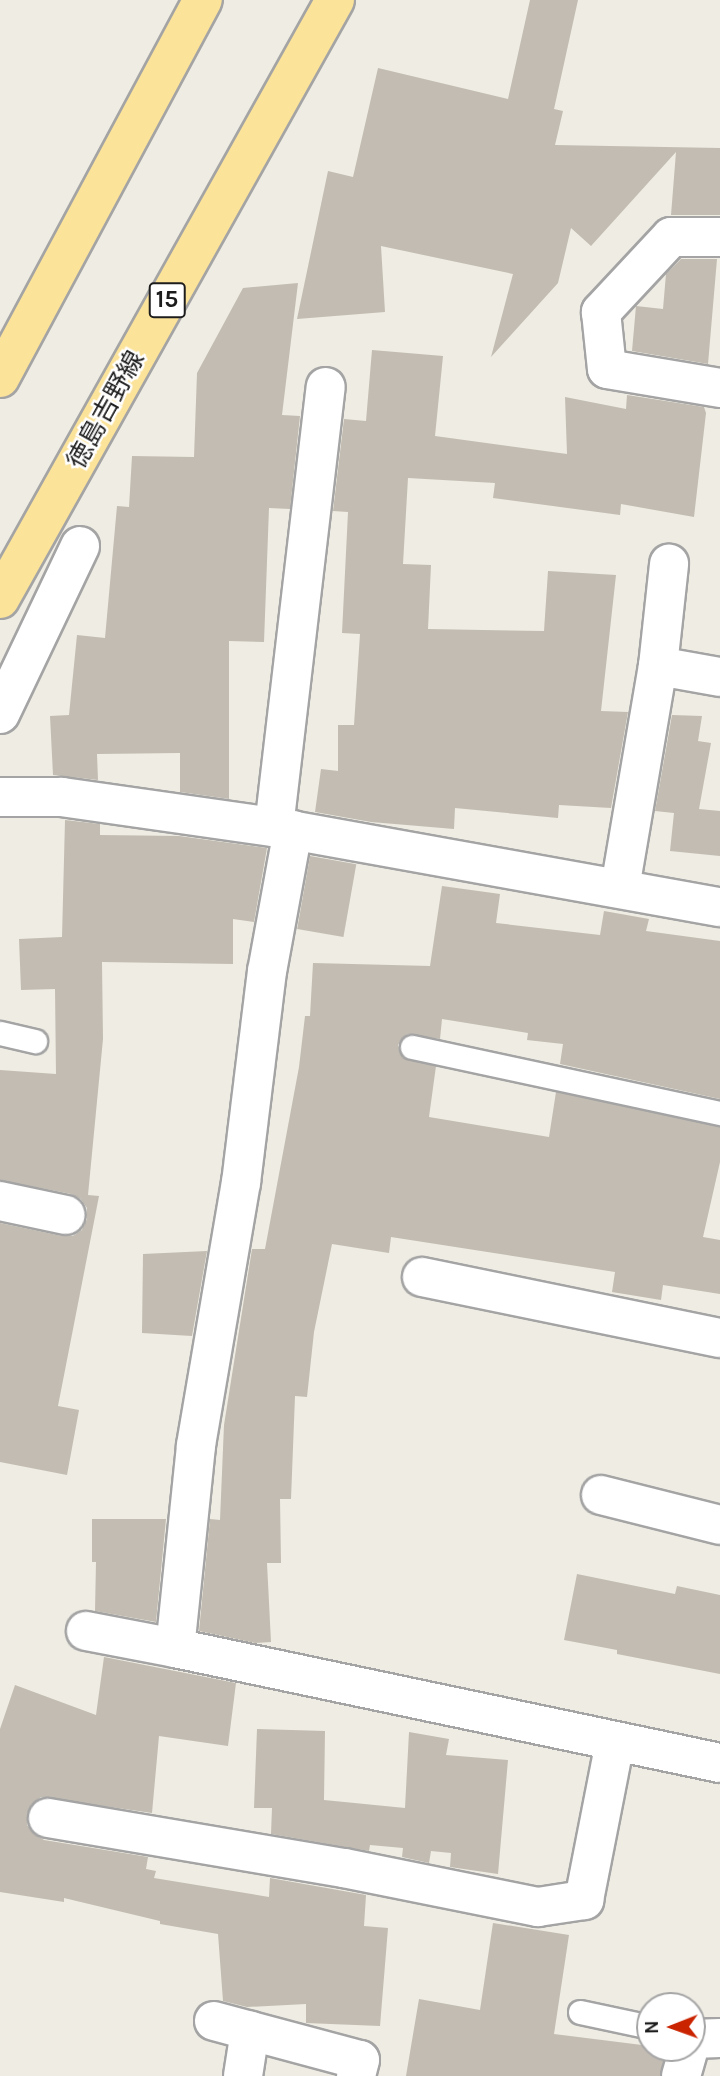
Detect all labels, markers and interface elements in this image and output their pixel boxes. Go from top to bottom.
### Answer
road number: 15 [148,279,186,320]
street label: 徳島吉野線 [61,346,151,474]
north arrow [636,1992,706,2062]
text: N [641,2020,663,2034]

